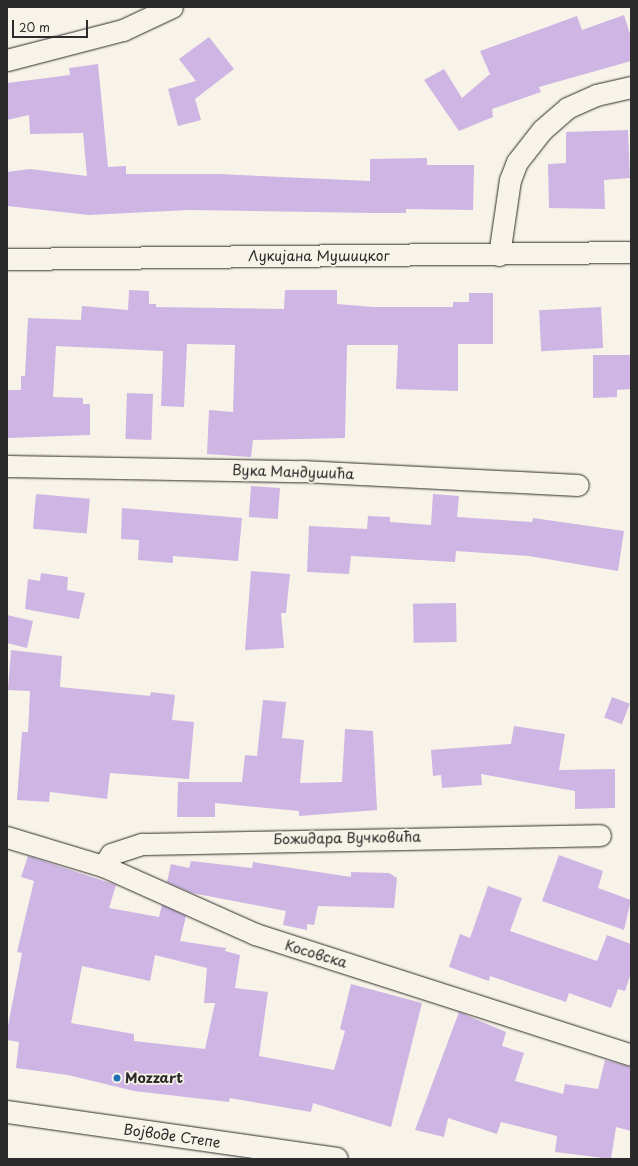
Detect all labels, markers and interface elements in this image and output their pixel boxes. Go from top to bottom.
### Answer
scale bar [14,12,90,38]
text: 20 m [19,18,50,36]
street label: Лукијана Мушицког [248,248,390,264]
street label: Вука Мандушића [231,461,355,483]
street label: Божидара Вучковића [273,828,421,848]
street label: Косовска [283,937,349,971]
place label: Mozzart [125,1070,183,1086]
marker: Mozzart [112,1073,122,1083]
street label: Војводе Степе [122,1121,222,1151]

